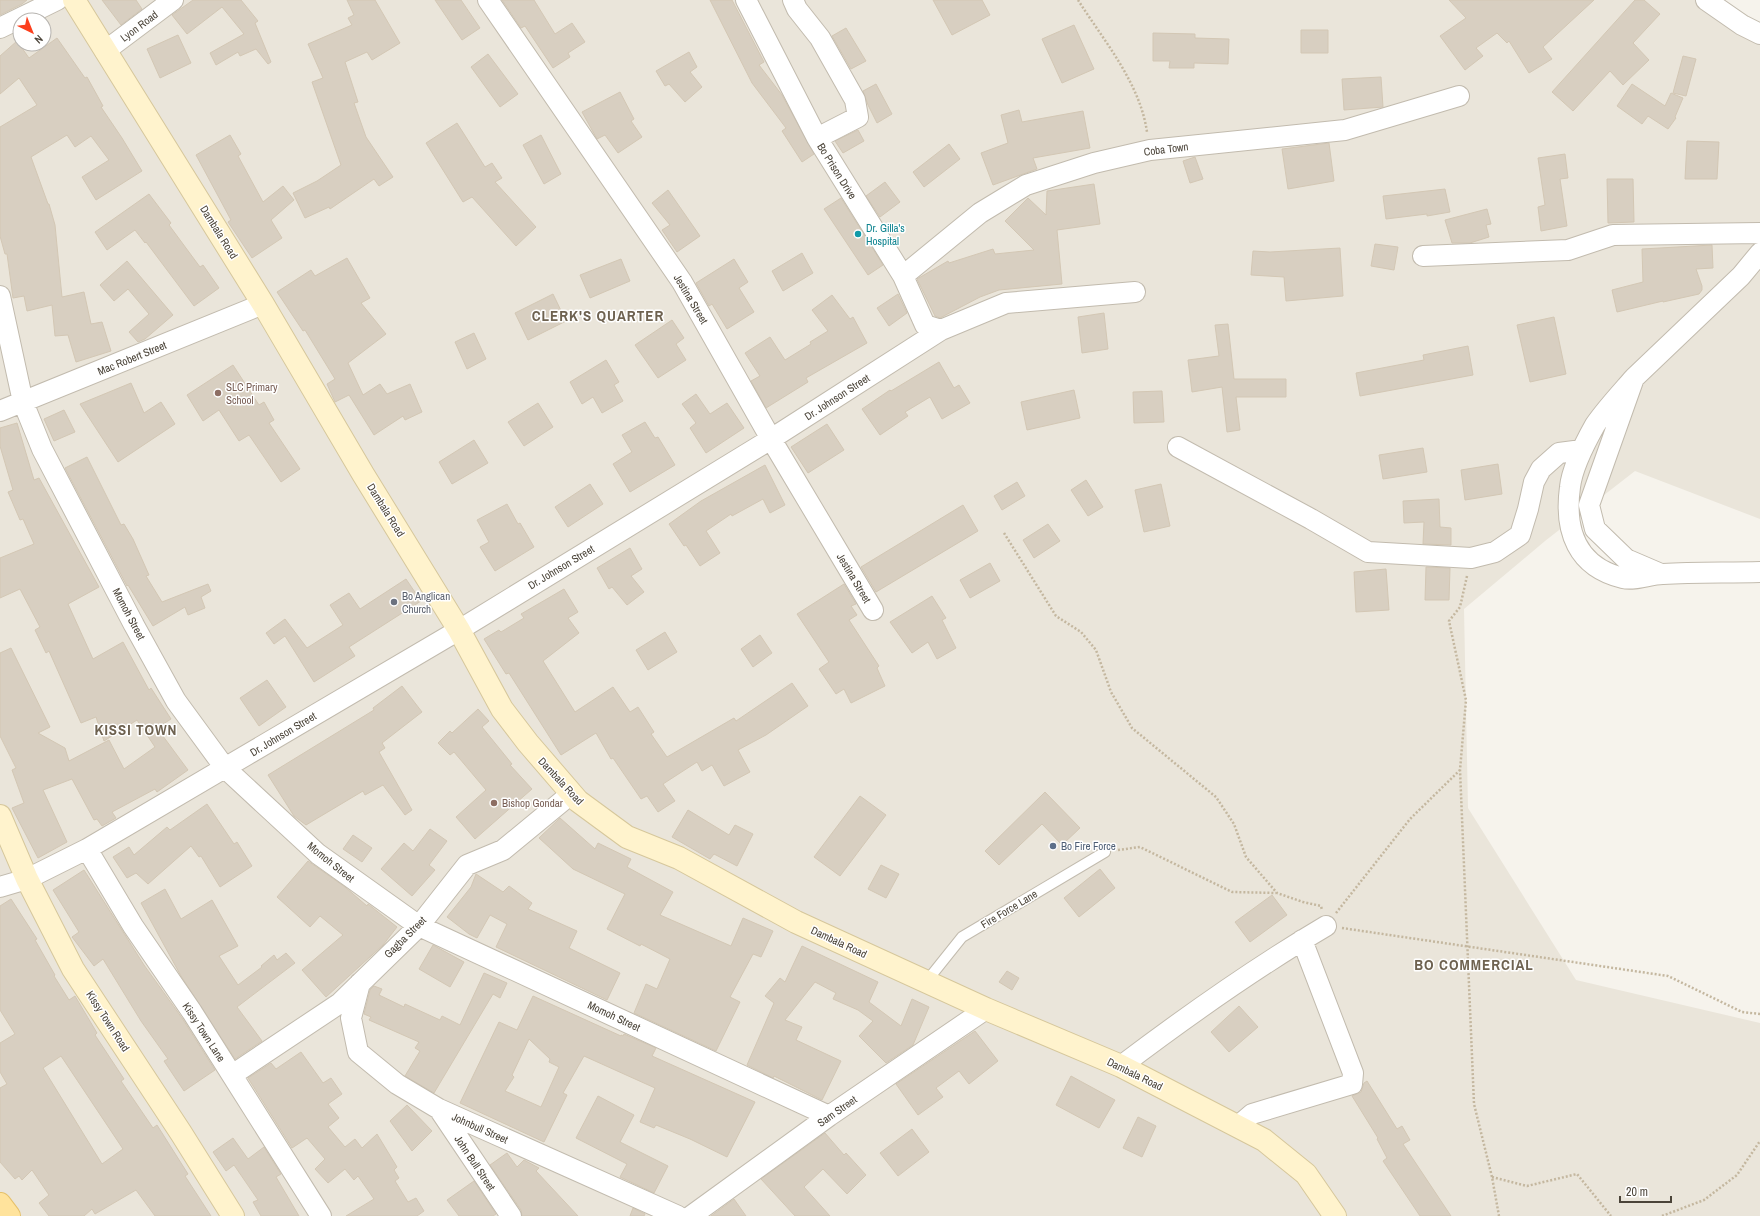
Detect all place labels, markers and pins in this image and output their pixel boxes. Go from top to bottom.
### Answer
place label: Dr. Gilla's Hospital [866,221,905,248]
marker: Dr. Gilla's Hospital [853,229,863,239]
place label: SLC Primary School [226,380,278,407]
marker: SLC Primary School [213,388,223,398]
place label: Bo Anglican Church [402,589,450,616]
marker: Bo Anglican Church [389,597,399,607]
place label: Bishop Gondar [502,796,563,810]
marker: Bishop Gondar [489,798,499,808]
place label: Bo Fire Force [1061,839,1116,853]
marker: Bo Fire Force [1048,841,1058,851]

